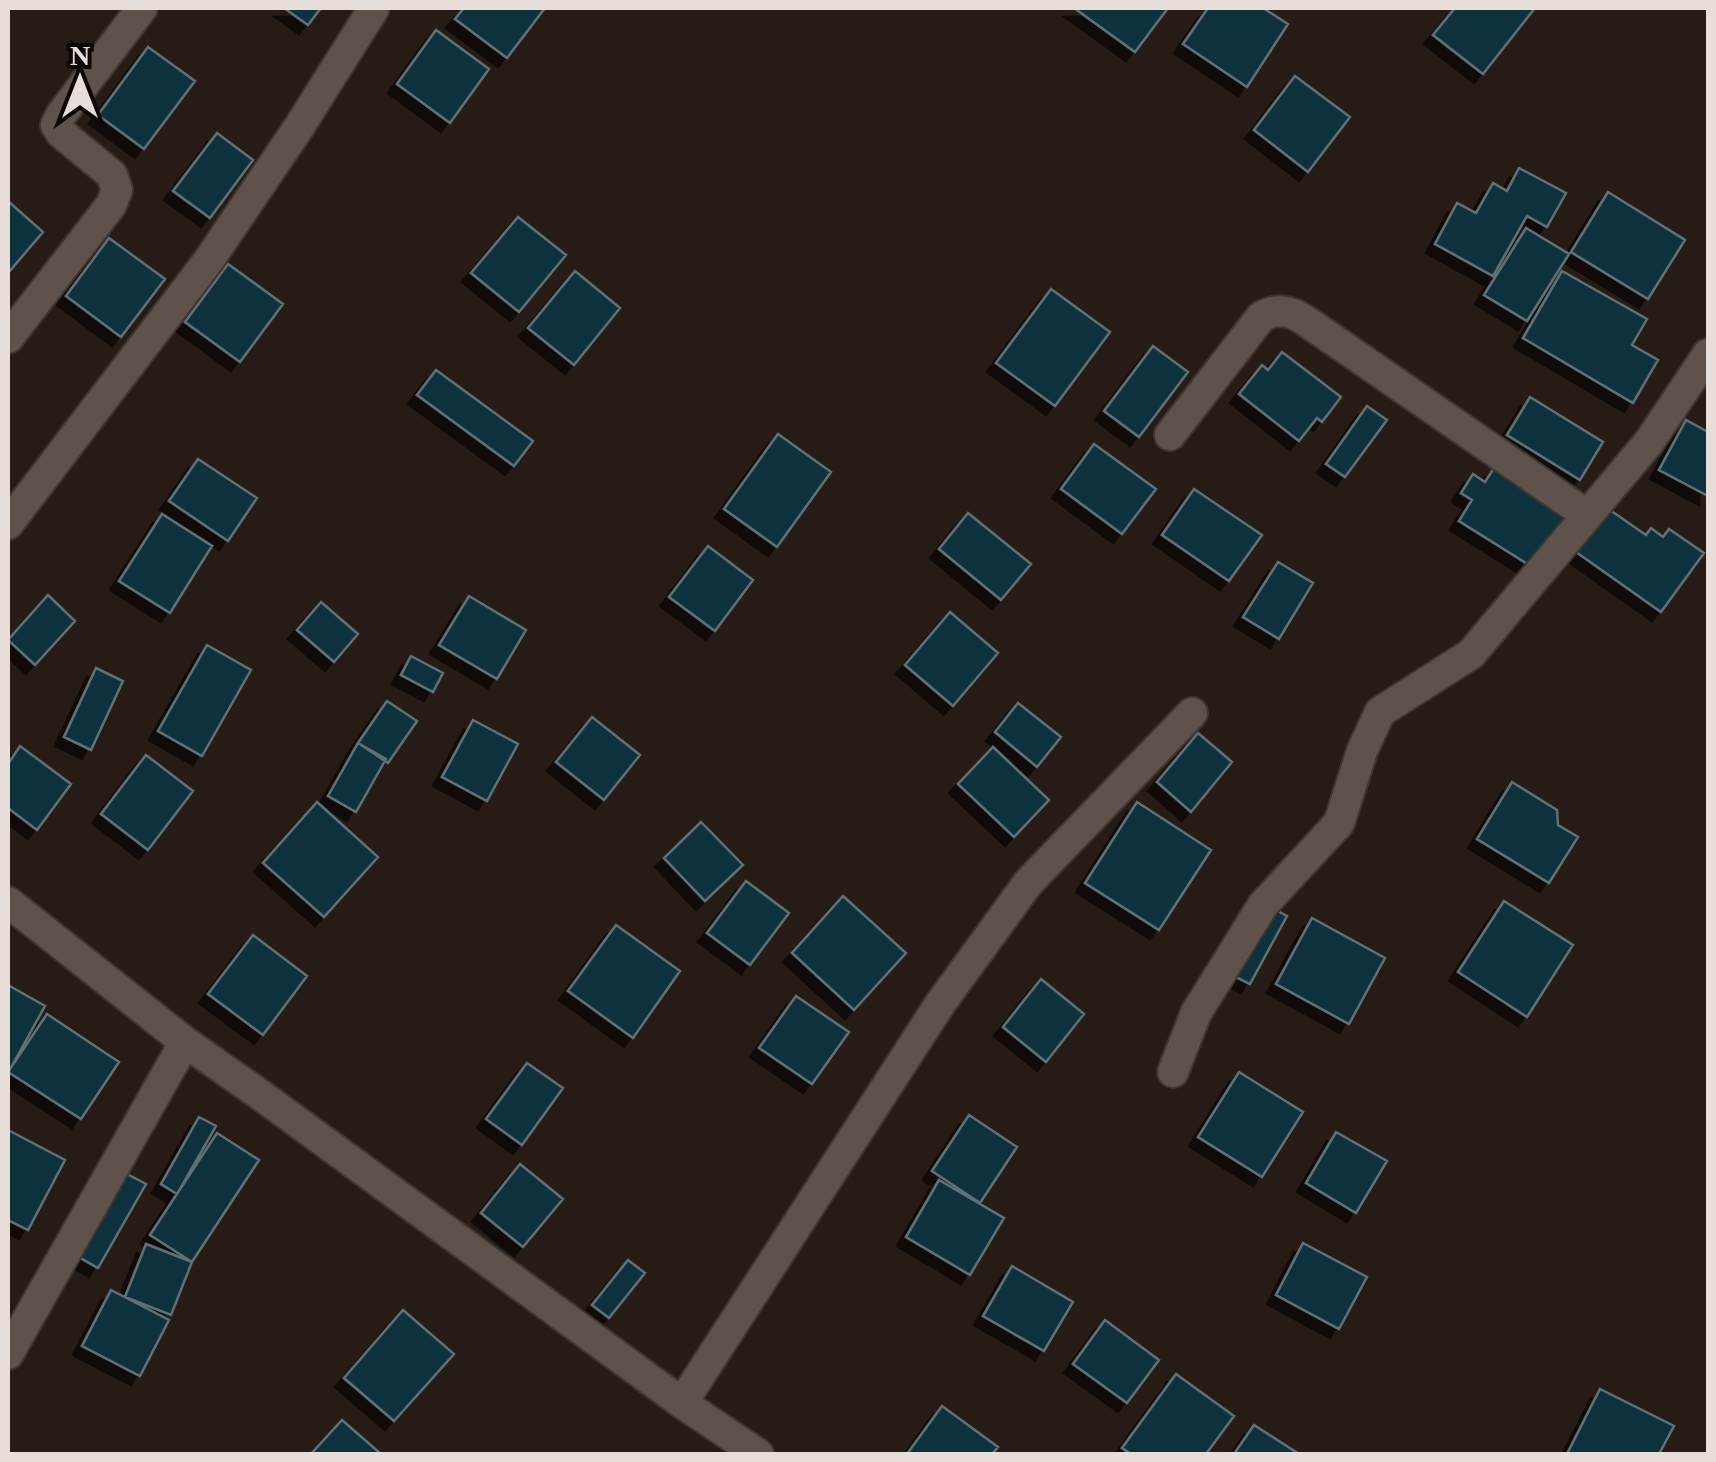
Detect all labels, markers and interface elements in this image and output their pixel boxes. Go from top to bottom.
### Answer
north arrow [30,30,130,130]
text: N [70,40,90,71]

